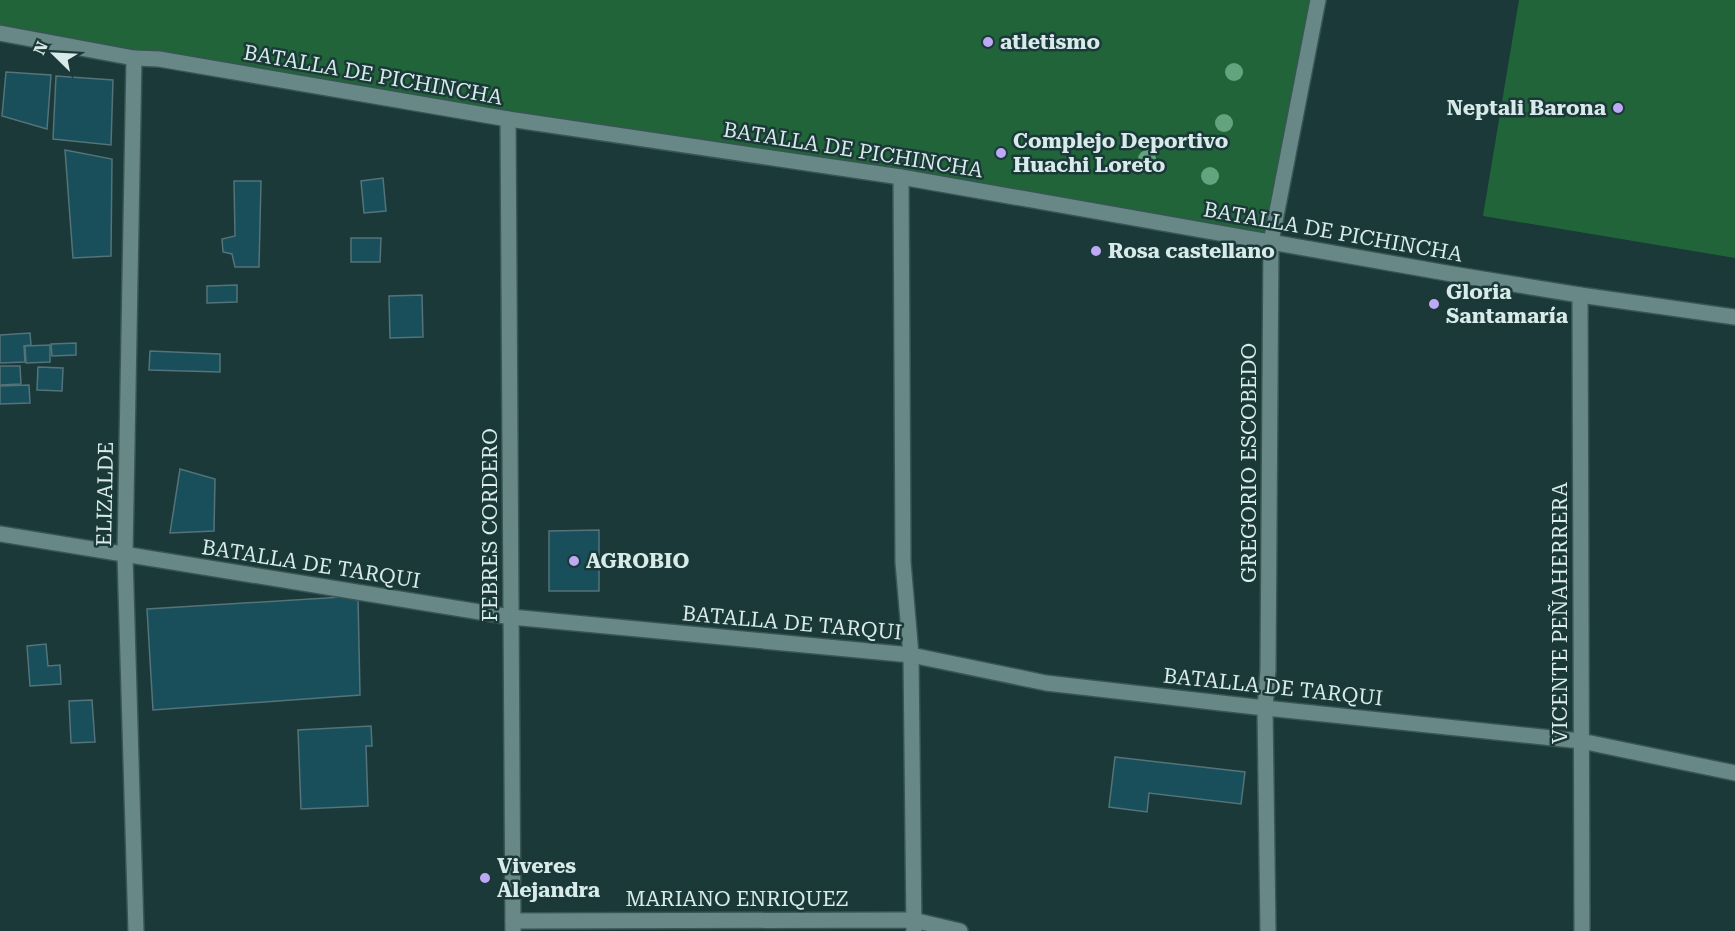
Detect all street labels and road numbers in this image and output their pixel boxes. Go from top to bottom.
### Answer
street label: BATALLA DE PICHINCHA [242,40,505,110]
street label: BATALLA DE PICHINCHA [721,118,985,182]
street label: BATALLA DE PICHINCHA [1202,197,1465,267]
street label: GREGORIO ESCOBEDO [1237,343,1261,583]
street label: FEBRES CORDERO [478,428,502,622]
street label: ELIZALDE [92,441,118,547]
street label: VICENTE PEÑAHERRERA [1547,482,1572,744]
street label: BATALLA DE TARQUI [200,535,422,593]
street label: BATALLA DE TARQUI [681,601,903,645]
street label: BATALLA DE TARQUI [1162,664,1384,710]
street label: MARIANO ENRIQUEZ [625,887,849,911]

